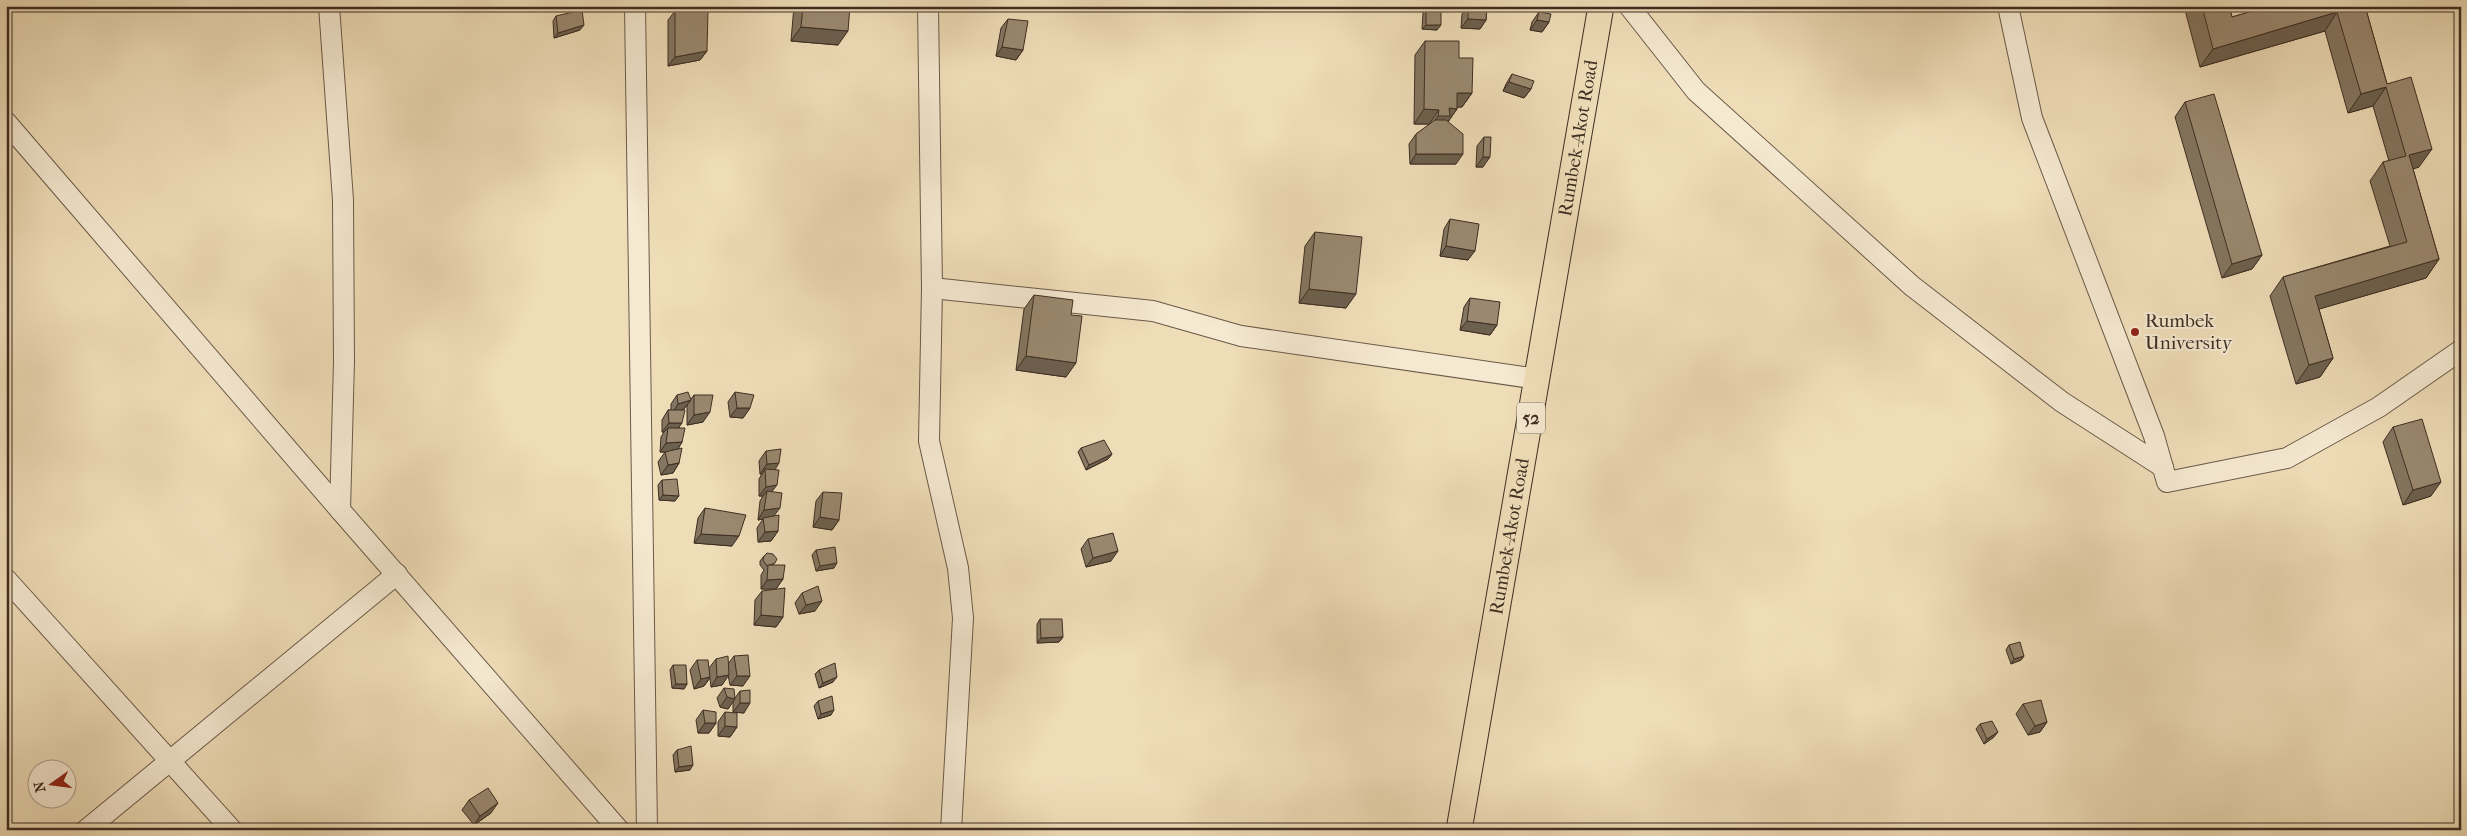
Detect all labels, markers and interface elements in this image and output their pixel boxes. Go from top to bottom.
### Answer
street label: Rumbek-Akot Road [1554,58,1603,218]
place label: Rumbek University [2145,310,2233,354]
marker: Rumbek University [2129,326,2141,338]
road number: 52 [1517,402,1545,433]
street label: Rumbek-Akot Road [1485,456,1534,616]
north arrow [28,758,78,808]
text: N [30,779,49,794]

